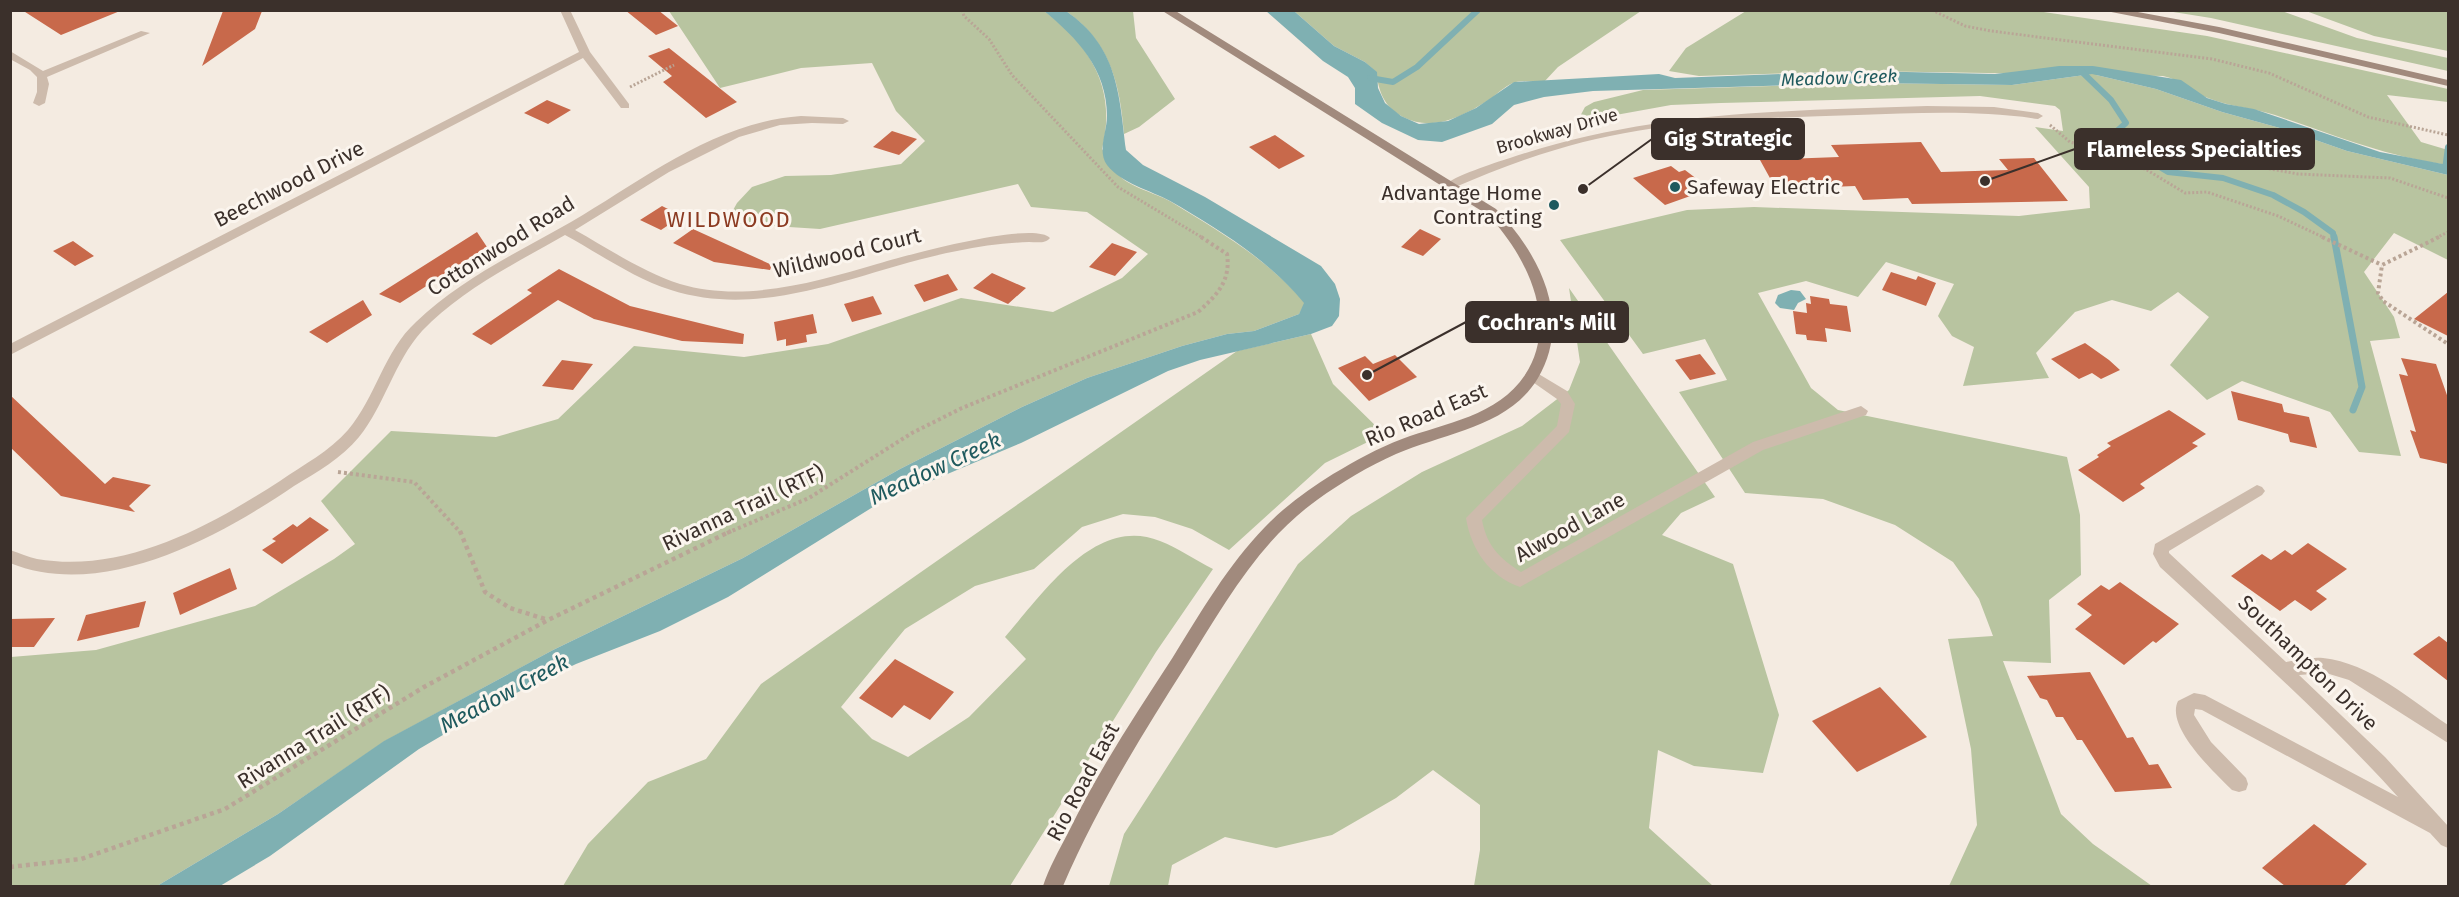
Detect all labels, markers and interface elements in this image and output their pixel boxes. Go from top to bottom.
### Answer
water label: Meadow Creek [1781,65,1898,91]
street label: Brookway Drive [1494,103,1620,159]
callout: Gig Strategic [1652,119,1804,159]
text: Gig Strategic [1664,125,1792,152]
callout: Flameless Specialties [2075,129,2314,169]
street label: Beechwood Drive [210,135,368,233]
text: Flameless Specialties [2086,136,2302,163]
place label: Safeway Electric [1687,174,1840,200]
place label: Advantage Home Contracting [1381,180,1542,230]
marker: Safeway Electric [1668,180,1682,194]
street label: Cottonwood Road [422,190,580,302]
marker: Advantage Home Contracting [1547,198,1561,212]
district label: WILDWOOD [667,206,791,233]
street label: Wildwood Court [771,222,924,284]
callout: Cochran's Mill [1466,302,1628,342]
text: Cochran's Mill [1478,309,1617,336]
street label: Rio Road East [1361,377,1491,452]
water label: Meadow Creek [865,426,1005,511]
street label: Rivanna Trail (RTF) [658,459,828,557]
street label: Alwood Lane [1511,486,1629,568]
street label: Southampton Drive [2233,590,2383,736]
water label: Meadow Creek [435,648,573,739]
street label: Rivanna Trail (RTF) [233,680,395,794]
street label: Rio Road East [1041,718,1125,846]

